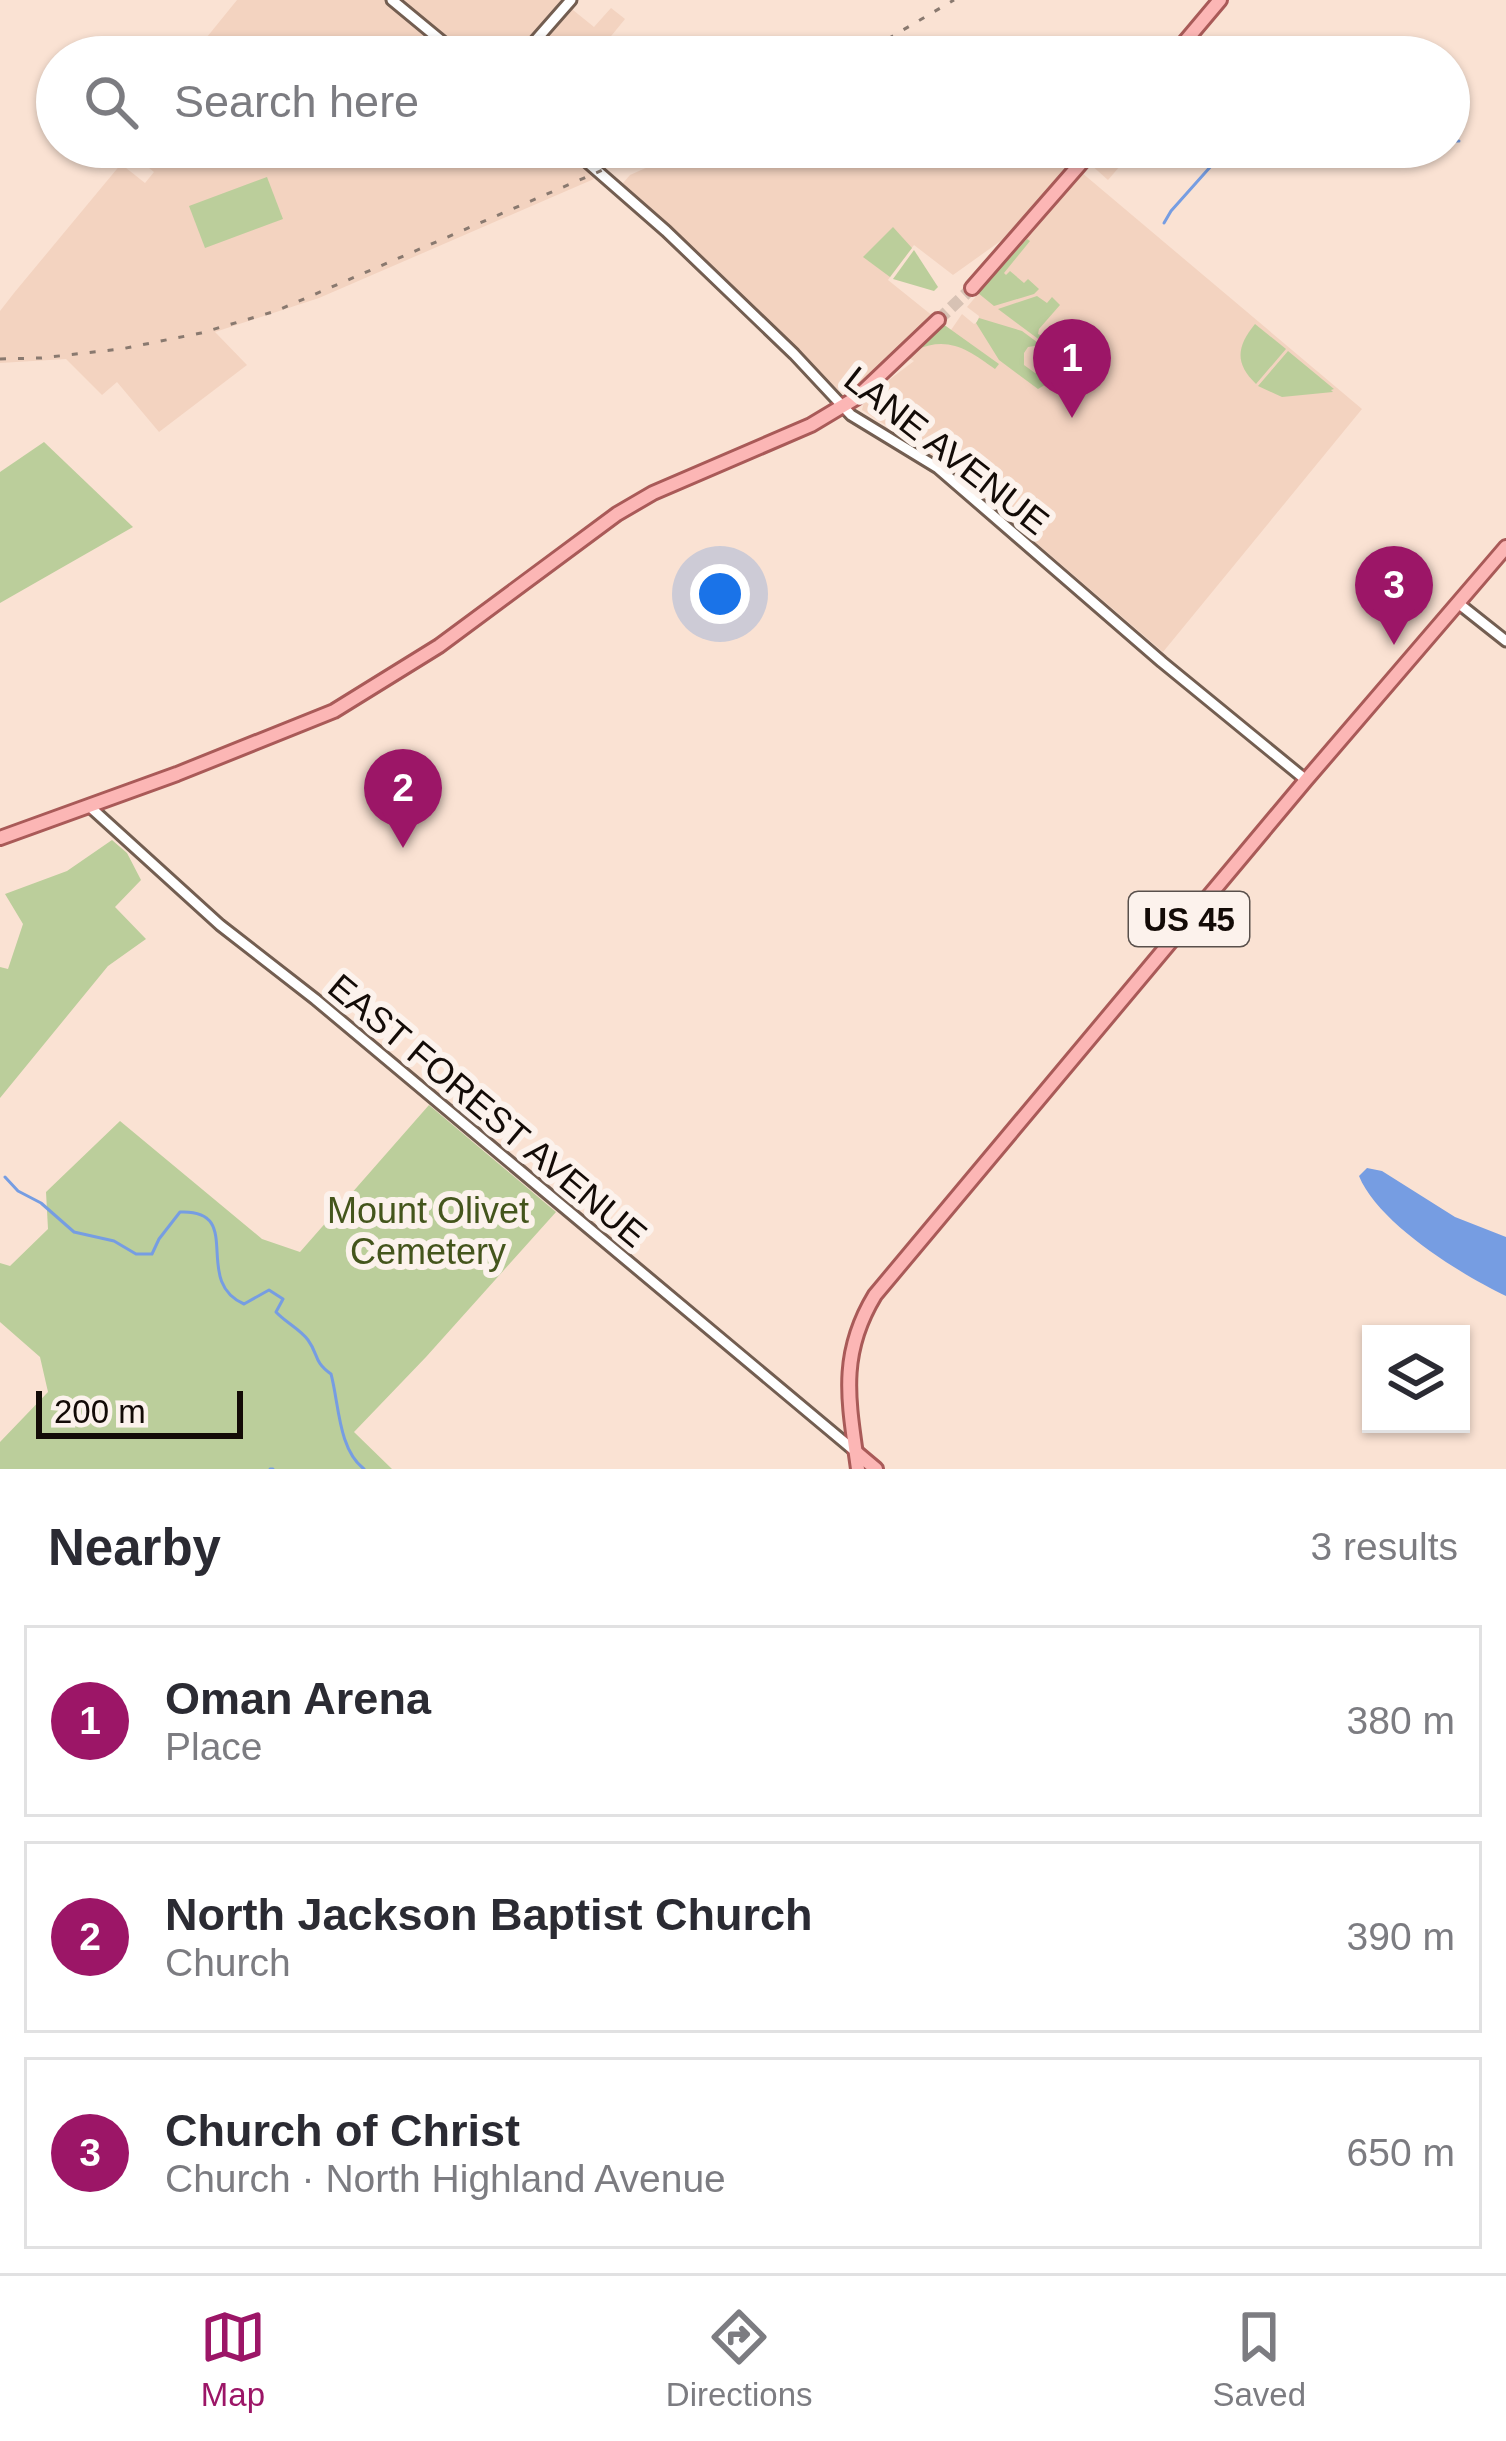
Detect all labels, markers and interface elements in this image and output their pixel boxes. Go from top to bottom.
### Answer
search box [36,36,1470,168]
icon: search [78,69,144,135]
text: Search here [174,76,419,127]
pin: 1 [1033,319,1111,418]
street label: LANE AVENUE [837,358,1057,543]
pin: 3 [1355,546,1433,645]
your location [690,564,750,624]
pin: 2 [364,749,442,848]
road number: US 45 [1129,892,1249,946]
street label: EAST FOREST AVENUE [320,965,655,1255]
park label: Mount Olivet Cemetery [327,1190,529,1272]
map controls [1362,1325,1470,1433]
button: layers [1362,1325,1470,1433]
scale bar [36,1385,243,1438]
text: 200 m [54,1393,146,1430]
text: Nearby [48,1519,221,1576]
text: 3 results [1311,1525,1458,1568]
text: Oman Arena [165,1673,431,1724]
text: 1 [79,1699,101,1742]
text: 380 m [1347,1699,1455,1742]
text: Place [165,1725,263,1768]
text: North Jackson Baptist Church [165,1889,813,1940]
text: 2 [79,1915,101,1958]
text: 390 m [1347,1915,1455,1958]
text: Church [165,1941,291,1984]
text: Church of Christ [165,2105,520,2156]
text: 3 [79,2131,101,2174]
text: 650 m [1347,2131,1455,2174]
text: Church · North Highland Avenue [165,2157,726,2200]
tab: Map [200,2304,266,2414]
tab: Directions [666,2304,813,2414]
tab: Saved [1212,2304,1306,2414]

